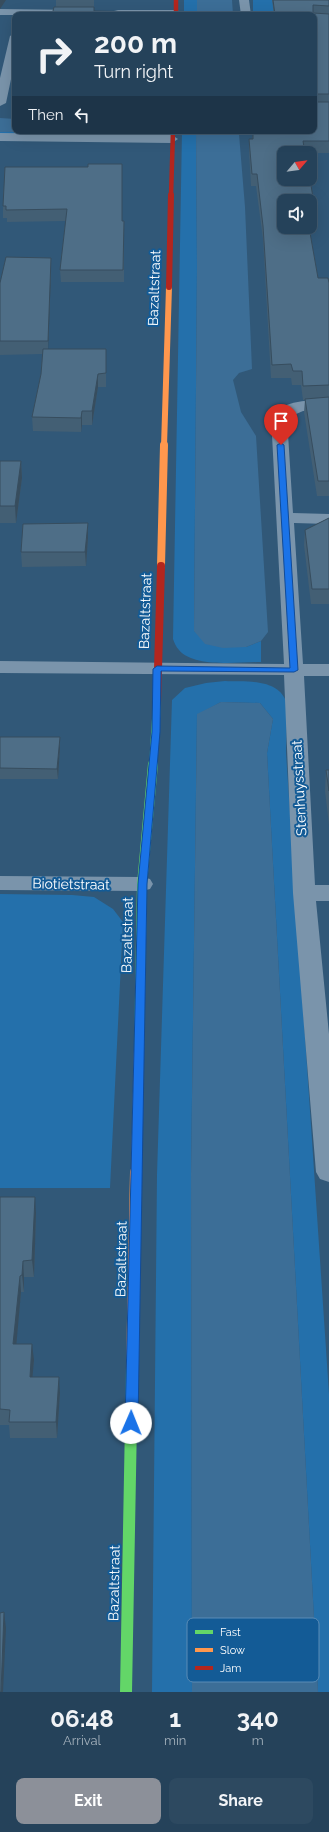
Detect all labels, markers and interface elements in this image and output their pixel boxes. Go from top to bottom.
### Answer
text: 200 m [94,27,177,60]
icon: right [28,28,80,80]
text: Turn right [94,61,173,82]
icon: left [71,104,93,126]
text: Then [28,106,63,124]
north arrow [277,146,317,186]
map controls [277,146,317,234]
button: sound [277,194,317,234]
street label: Bazaltstraat [145,249,163,326]
pin [264,404,298,445]
icon: arrive [270,410,292,432]
street label: Bazaltstraat [136,572,154,649]
street label: Stenhuysstraat [288,739,310,836]
street label: Biotietstraat [32,875,110,893]
street label: Bazaltstraat [118,896,136,973]
street label: Bazaltstraat [112,1220,130,1297]
position arrow [110,1402,152,1444]
street label: Bazaltstraat [105,1544,123,1621]
legend [187,1618,319,1682]
text: Fast [220,1626,241,1639]
text: Slow [220,1644,245,1657]
text: Jam [220,1662,241,1675]
text: 06:48 [50,1704,114,1733]
text: 1 [169,1704,181,1733]
text: 340 [237,1704,279,1733]
text: Arrival [63,1733,101,1748]
text: min [164,1733,186,1748]
text: m [252,1733,264,1748]
button: Exit [16,1778,161,1824]
button: Share [169,1778,313,1824]

